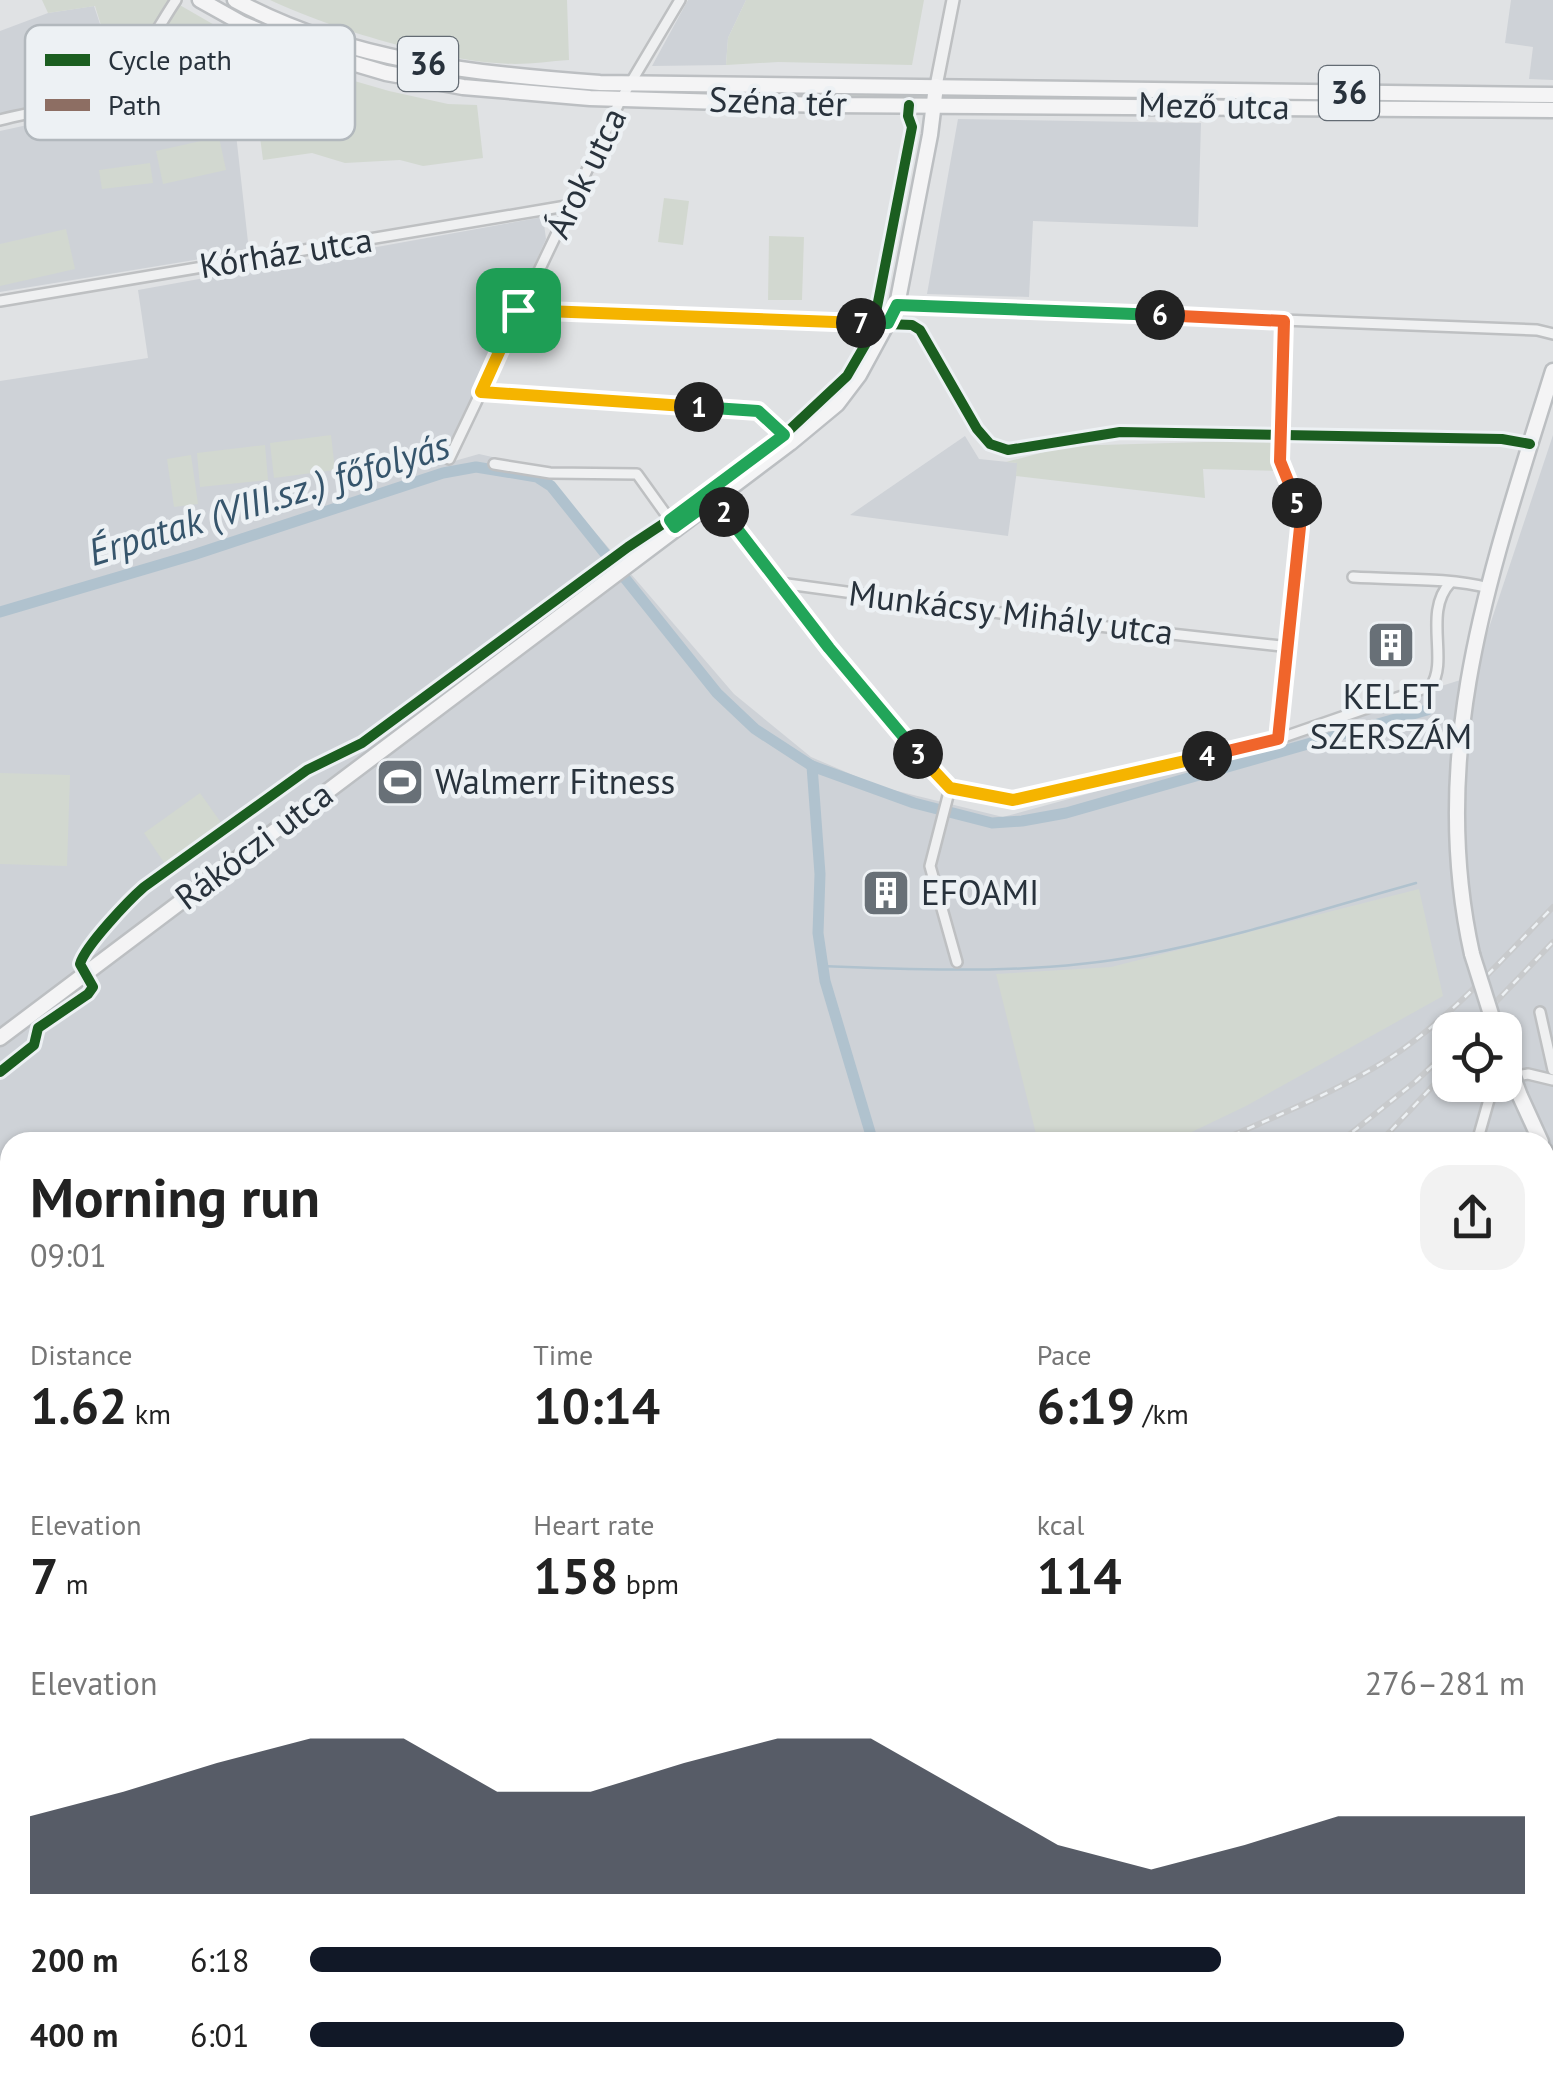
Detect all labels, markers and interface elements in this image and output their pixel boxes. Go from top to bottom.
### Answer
legend [25,25,355,140]
road number: 36 [398,37,458,91]
text: Cycle path [108,41,232,78]
road number: 36 [1319,66,1379,120]
street label: Széna tér [708,76,848,126]
street label: Mező utca [1138,81,1290,129]
text: Path [108,86,161,123]
street label: Árok utca [534,100,636,245]
street label: Kórház utca [196,216,376,288]
pin [476,268,561,353]
icon: arrive [491,283,546,338]
pin: 6 [1135,290,1185,340]
text: 6 [1152,296,1168,333]
pin: 7 [836,298,886,348]
text: 7 [853,304,869,341]
pin: 1 [674,382,724,432]
text: 1 [691,388,707,425]
water label: Érpatak (VIII.sz.) főfolyás [82,419,455,576]
pin: 5 [1272,478,1322,528]
text: 5 [1289,484,1305,521]
pin: 2 [699,487,749,537]
text: 2 [716,493,732,530]
street label: Munkácsy Mihály utca [846,569,1176,655]
building icon: KELET SZERSZÁM [1365,619,1417,671]
place label: KELET SZERSZÁM [1310,673,1472,759]
pin: 3 [893,729,943,779]
pin: 4 [1182,731,1232,781]
text: 3 [910,735,926,772]
text: 4 [1199,737,1215,774]
sports icon: Walmerr Fitness [374,756,426,808]
place label: Walmerr Fitness [435,758,675,804]
street label: Rákóczi utca [165,771,342,920]
building icon: EFOAMI [860,867,912,919]
place label: EFOAMI [921,869,1039,915]
map controls [1432,1012,1522,1102]
button: locate [1432,1012,1522,1102]
text: Morning run [30,1161,320,1232]
button: share [1420,1165,1525,1270]
text: 09:01 [30,1234,107,1276]
text: Distance [30,1336,133,1373]
text: Time [533,1336,593,1373]
text: Pace [1037,1336,1091,1373]
text: 1.62 [30,1373,127,1438]
text: 10:14 [533,1373,660,1438]
text: 6:19 [1037,1373,1135,1438]
text: km [127,1395,171,1432]
text: /km [1135,1395,1189,1432]
text: Elevation [30,1506,142,1543]
text: Heart rate [533,1506,654,1543]
text: kcal [1037,1506,1084,1543]
text: 7 [30,1543,58,1608]
text: 158 [533,1543,618,1608]
text: 114 [1037,1543,1122,1608]
text: m [58,1565,89,1602]
text: bpm [618,1565,679,1602]
text: Elevation [30,1662,157,1704]
text: 276–281 m [1365,1662,1525,1704]
text: 200 m [30,1939,118,1981]
text: 6:18 [190,1939,249,1981]
text: 400 m [30,2014,118,2056]
text: 6:01 [190,2014,249,2056]

